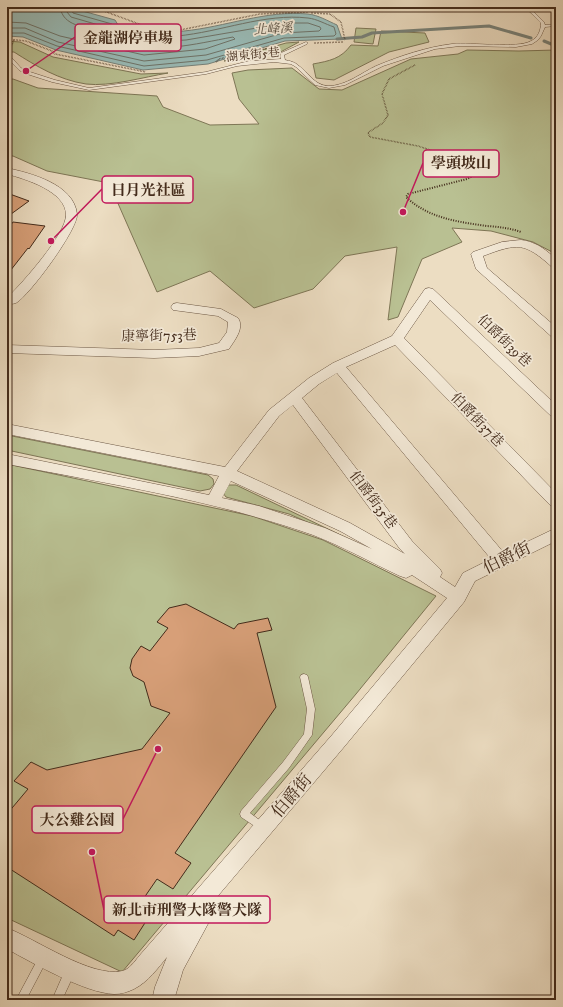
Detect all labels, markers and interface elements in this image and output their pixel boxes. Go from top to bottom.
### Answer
water label: 北峰溪 [253,20,295,38]
callout: 金龍湖停車場 [75,24,181,51]
text: 金龍湖停車場 [83,29,173,48]
street label: 湖東街5巷 [225,45,281,65]
callout: 學頭坡山 [423,150,499,177]
text: 學頭坡山 [431,154,491,173]
callout: 日月光社區 [102,176,193,203]
text: 日月光社區 [110,181,186,200]
street label: 伯爵街39巷 [473,311,535,371]
street label: 康寧街753巷 [121,326,197,346]
street label: 伯爵街37巷 [447,389,507,451]
street label: 伯爵街35巷 [345,467,401,533]
street label: 伯爵街 [479,537,535,579]
street label: 伯爵街 [267,770,317,822]
callout: 大公雞公園 [32,806,123,833]
text: 大公雞公園 [39,811,115,830]
callout: 新北市刑警大隊警犬隊 [104,896,270,923]
text: 新北市刑警大隊警犬隊 [112,901,262,920]

